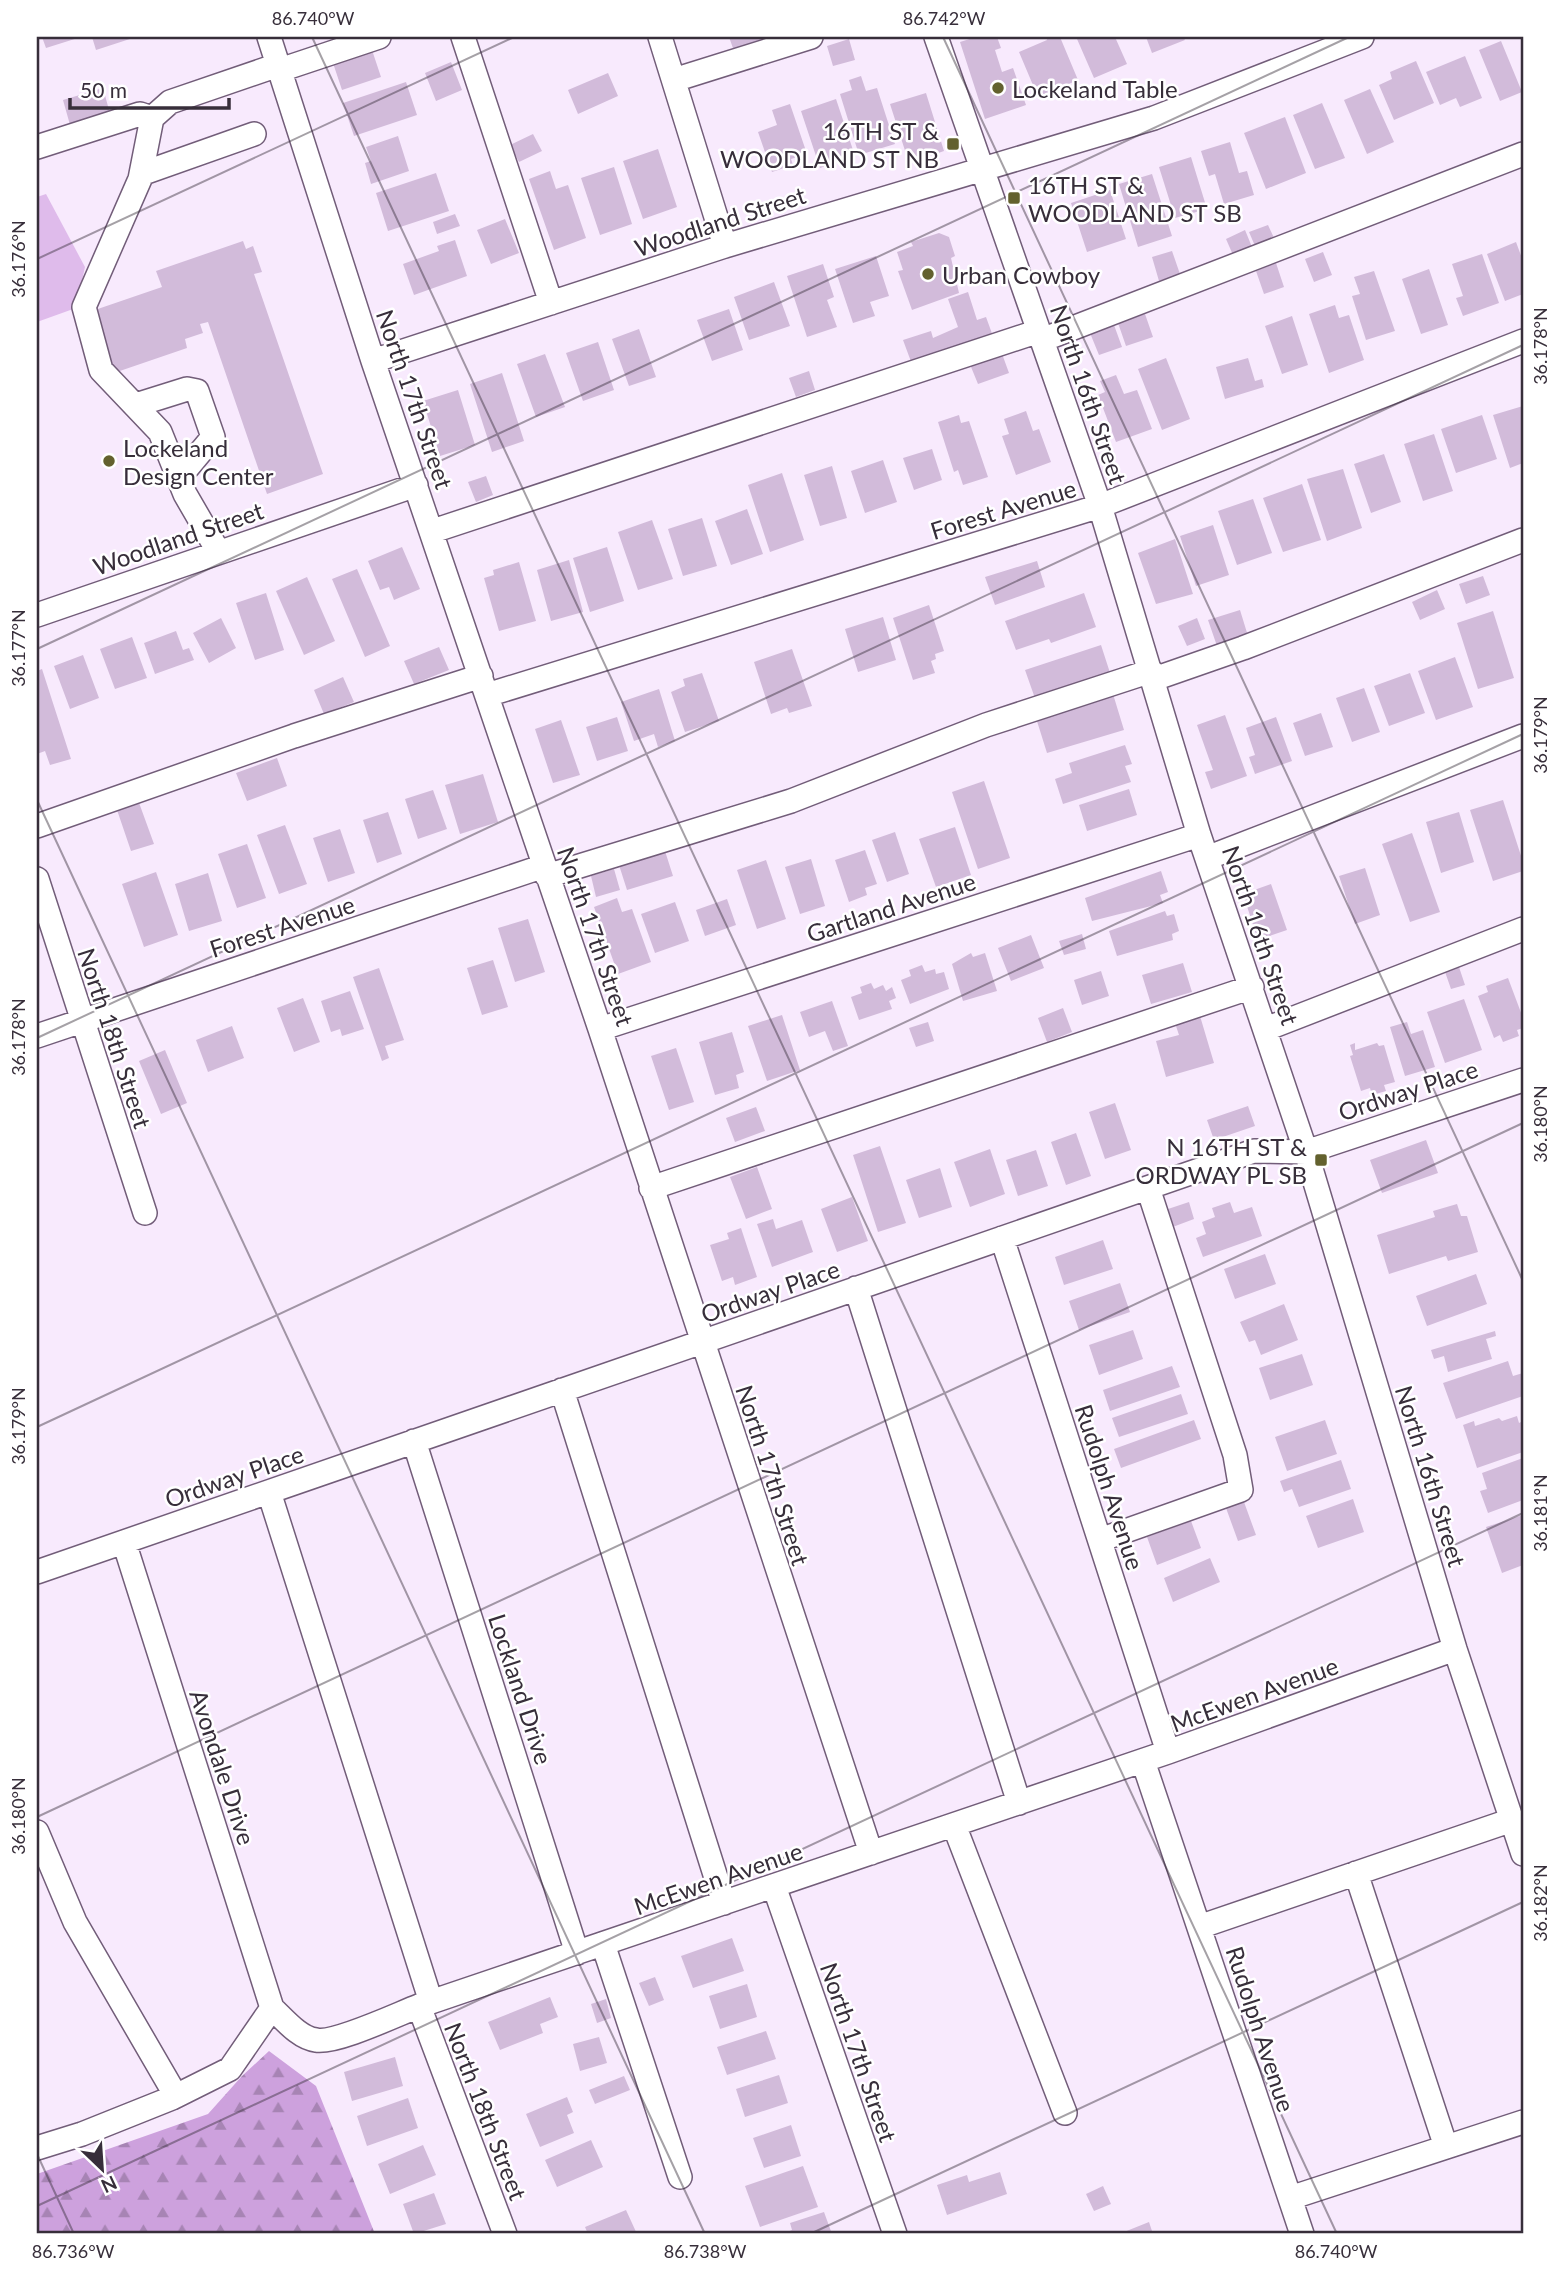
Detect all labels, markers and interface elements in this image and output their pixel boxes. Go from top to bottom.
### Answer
text: 86.740°W [272,7,355,29]
text: 86.742°W [903,7,986,29]
scale bar [70,66,229,110]
place label: Lockeland Table [1012,74,1178,103]
text: 50 m [80,77,127,102]
marker: Lockeland Table [990,80,1006,96]
place label: 16TH ST & WOODLAND ST NB [720,116,939,173]
marker: 16TH ST & WOODLAND ST NB [945,136,961,152]
place label: 16TH ST & WOODLAND ST SB [1028,170,1242,227]
street label: Woodland Street [631,180,809,262]
marker: 16TH ST & WOODLAND ST SB [1006,190,1022,206]
text: 36.176°N [7,220,29,298]
place label: Urban Cowboy [942,260,1101,289]
marker: Urban Cowboy [920,266,936,282]
street label: North 16th Street [1045,301,1133,488]
street label: North 17th Street [371,306,459,493]
text: 36.178°N [1529,307,1551,385]
place label: Lockeland Design Center [123,433,274,490]
marker: Lockeland Design Center [101,453,117,469]
street label: Forest Avenue [927,473,1079,545]
street label: Woodland Street [89,495,267,581]
text: 36.177°N [7,609,29,687]
text: 36.179°N [1529,696,1551,774]
street label: North 16th Street [1217,842,1305,1029]
street label: North 17th Street [552,843,640,1030]
street label: Gartland Avenue [803,866,979,948]
street label: Forest Avenue [206,889,358,963]
street label: North 18th Street [72,944,158,1132]
text: 36.178°N [7,998,29,1076]
street label: Ordway Place [1335,1054,1481,1126]
text: 36.180°N [1529,1085,1551,1163]
place label: N 16TH ST & ORDWAY PL SB [1135,1132,1307,1189]
marker: N 16TH ST & ORDWAY PL SB [1313,1152,1329,1168]
street label: Ordway Place [697,1254,843,1328]
street label: North 17th Street [730,1381,816,1569]
street label: North 16th Street [1390,1382,1472,1570]
text: 36.179°N [7,1387,29,1465]
street label: Rudolph Avenue [1070,1401,1150,1573]
street label: Ordway Place [161,1439,307,1513]
text: 36.181°N [1529,1474,1551,1552]
street label: Lockland Drive [483,1610,559,1768]
street label: McEwen Avenue [1166,1650,1342,1738]
street label: Avondale Drive [184,1686,262,1848]
text: 36.180°N [7,1777,29,1855]
street label: McEwen Avenue [630,1836,806,1920]
text: 36.182°N [1529,1864,1551,1942]
street label: Rudolph Avenue [1221,1943,1301,2115]
street label: North 17th Street [815,1959,903,2146]
street label: North 18th Street [439,2018,533,2204]
north arrow [66,2134,136,2204]
text: N [98,2171,121,2198]
text: 86.736°W [32,2240,115,2262]
text: 86.738°W [664,2240,747,2262]
text: 86.740°W [1295,2240,1378,2262]

